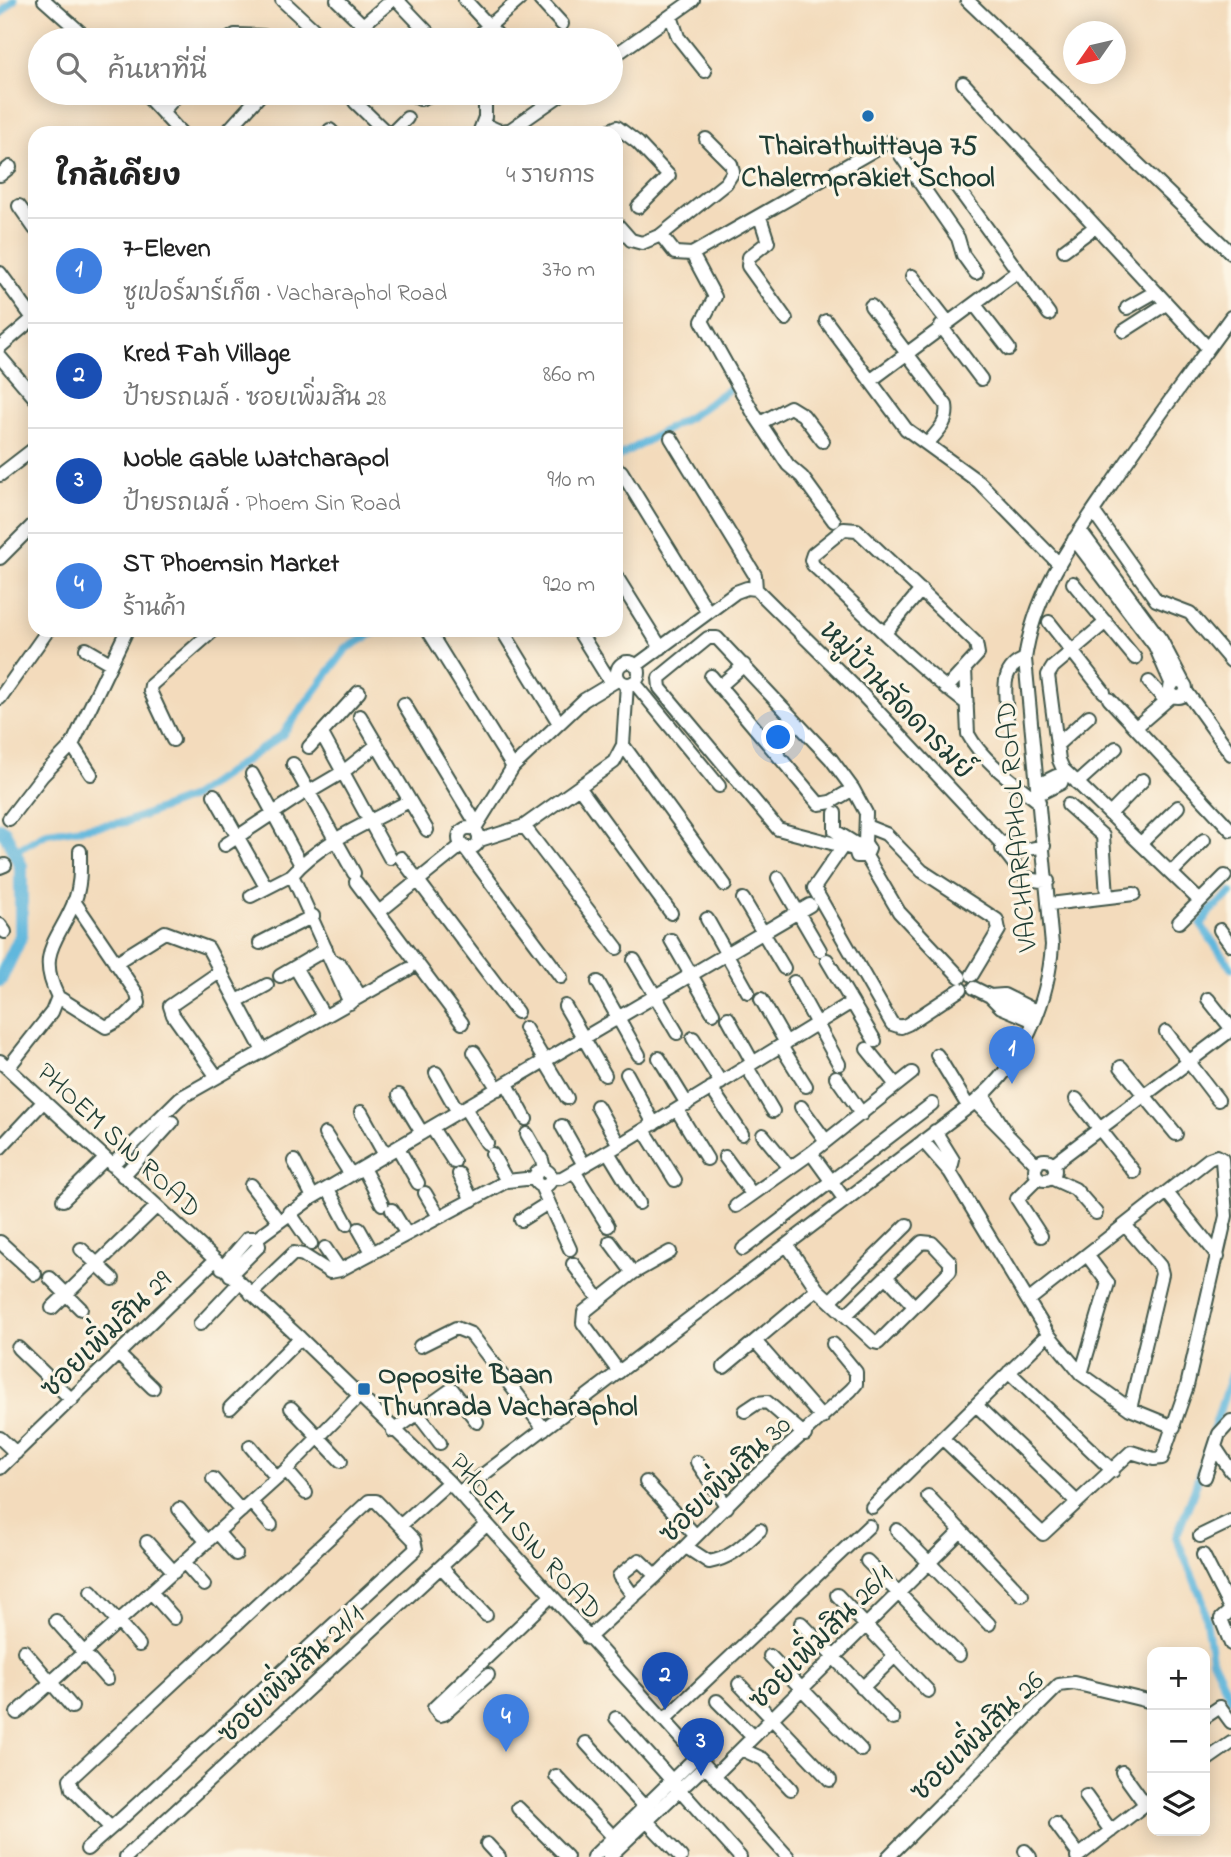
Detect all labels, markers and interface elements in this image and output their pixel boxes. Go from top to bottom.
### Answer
north arrow [1063,21,1126,84]
search box [28,28,623,105]
icon: search [52,48,90,86]
text: ค้นหาที่นี่ [108,53,207,91]
marker: Thairathwittaya 75 Chalermprakiet School [860,108,876,124]
place label: Thairathwittaya 75 Chalermprakiet School [741,127,995,200]
text: ใกล้เคียง [56,156,181,200]
text: 4 รายการ [506,160,595,193]
text: 7-Eleven [123,231,211,269]
text: 1 [75,254,83,287]
text: 370 m [542,254,595,287]
text: ซูเปอร์มาร์เก็ต · Vacharaphol Road [123,278,447,311]
text: Kred Fah Village [123,336,291,374]
text: 2 [73,359,85,392]
text: 860 m [543,359,595,392]
text: ป้ายรถเมล์ · ซอยเพิ่มสิน 28 [123,383,386,416]
text: Noble Gable Watcharapol [123,441,389,479]
text: 3 [74,464,84,497]
text: 910 m [547,464,595,497]
text: ป้ายรถเมล์ · Phoem Sin Road [123,488,401,521]
text: ST Phoemsin Market [123,546,339,584]
text: 4 [74,569,84,602]
text: 920 m [543,569,595,602]
text: ร้านค้า [123,593,186,626]
street label: หมู่บ้านลัดดารมย์ [809,611,984,790]
street label: VACHARAPHOL ROAD [987,700,1050,954]
your location [761,720,795,754]
pin: 1 [989,1026,1035,1084]
street label: PHOEM SIN ROAD [26,1054,209,1229]
street label: ซอยเพิ่มสิน 29 [27,1256,183,1409]
place label: Opposite Baan Thunrada Vacharaphol [378,1356,638,1429]
marker: Opposite Baan Thunrada Vacharaphol [356,1381,372,1397]
street label: ซอยเพิ่มสิน 30 [645,1401,802,1554]
street label: PHOEM SIN ROAD [438,1445,611,1630]
street label: ซอยเพิ่มสิน 26/1 [735,1551,904,1720]
street label: ซอยเพิ่มสิน 21/1 [205,1591,375,1754]
map controls [1147,1647,1210,1836]
button: + [1147,1647,1210,1710]
pin: 2 [642,1652,688,1710]
street label: ซอยเพิ่มสิน 26 [897,1657,1055,1812]
pin: 4 [483,1694,529,1752]
button: − [1147,1710,1210,1773]
pin: 3 [678,1718,724,1776]
button: layers [1147,1773,1210,1836]

